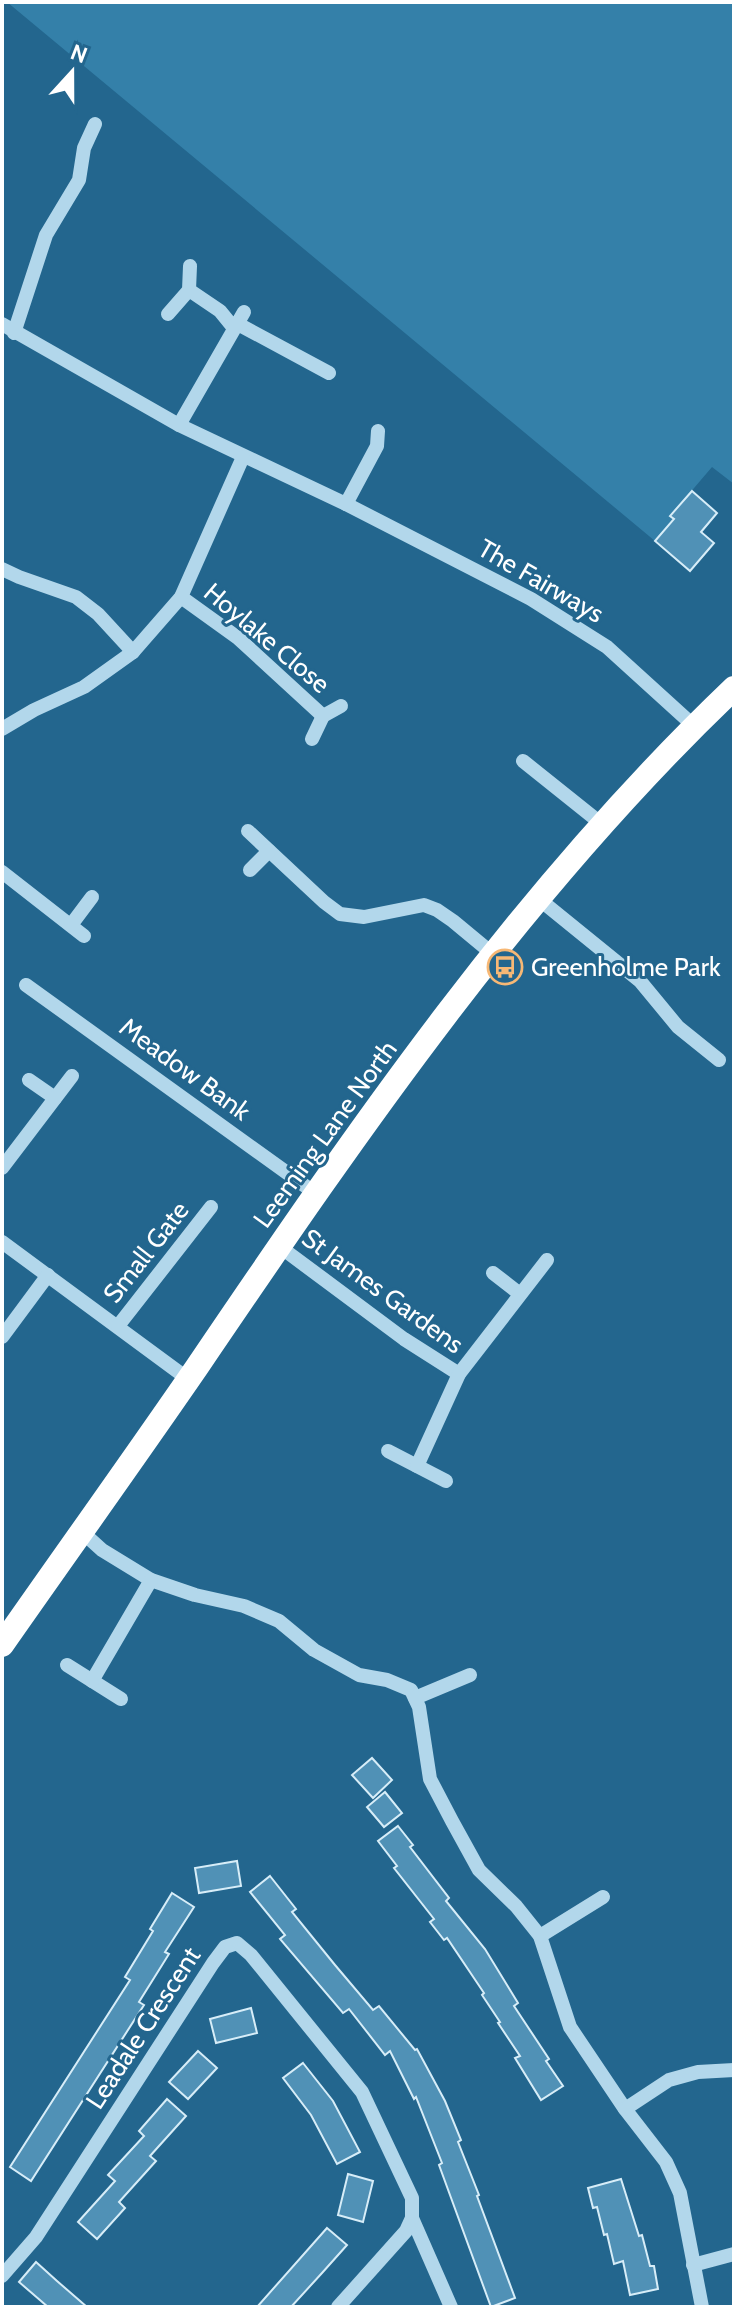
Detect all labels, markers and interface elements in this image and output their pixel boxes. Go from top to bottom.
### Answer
north arrow [32,32,112,112]
text: N [67,38,91,69]
street label: The Fairways [472,532,610,630]
street label: Hoylake Close [198,576,336,700]
bus stop icon: Greenholme Park [486,948,524,986]
place label: Greenholme Park [531,951,721,983]
street label: Meadow Bank [113,1011,257,1127]
street label: Leeming Lane North [246,1034,404,1234]
street label: Small Gate [96,1195,196,1309]
street label: St James Gardens [296,1222,470,1360]
street label: Leadale Crescent [79,1941,207,2115]

